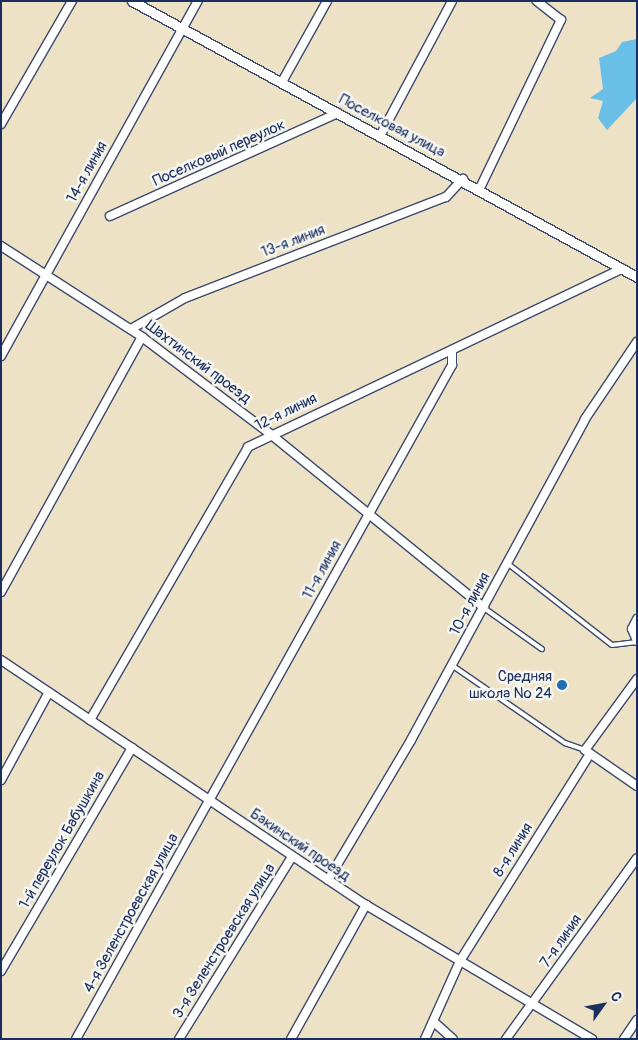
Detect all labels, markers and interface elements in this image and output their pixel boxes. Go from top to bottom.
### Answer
street label: Поселковая улица [336,90,448,162]
street label: Поселковый переулок [150,116,288,190]
street label: 14-я линия [63,138,111,206]
street label: 13-я линия [259,221,327,261]
street label: Шахтинский проезд [142,317,254,407]
street label: 12-я линия [252,389,320,435]
street label: 11-я линия [299,538,345,602]
street label: 10-я линия [446,569,494,639]
place label: Средняя школа № 24 [469,667,552,702]
marker: Средняя школа № 24 [556,679,568,691]
street label: 1-й переулок Бабушкина [15,768,109,912]
street label: Бакинский проезд [247,805,353,885]
street label: 8-я линия [489,820,537,880]
street label: 4-я Зеленстроевская улица [80,830,182,996]
street label: 3-я Зеленстроевская улица [169,860,279,1022]
street label: 7-я линия [536,911,586,971]
north arrow [578,980,628,1030]
text: С [607,989,626,1005]

